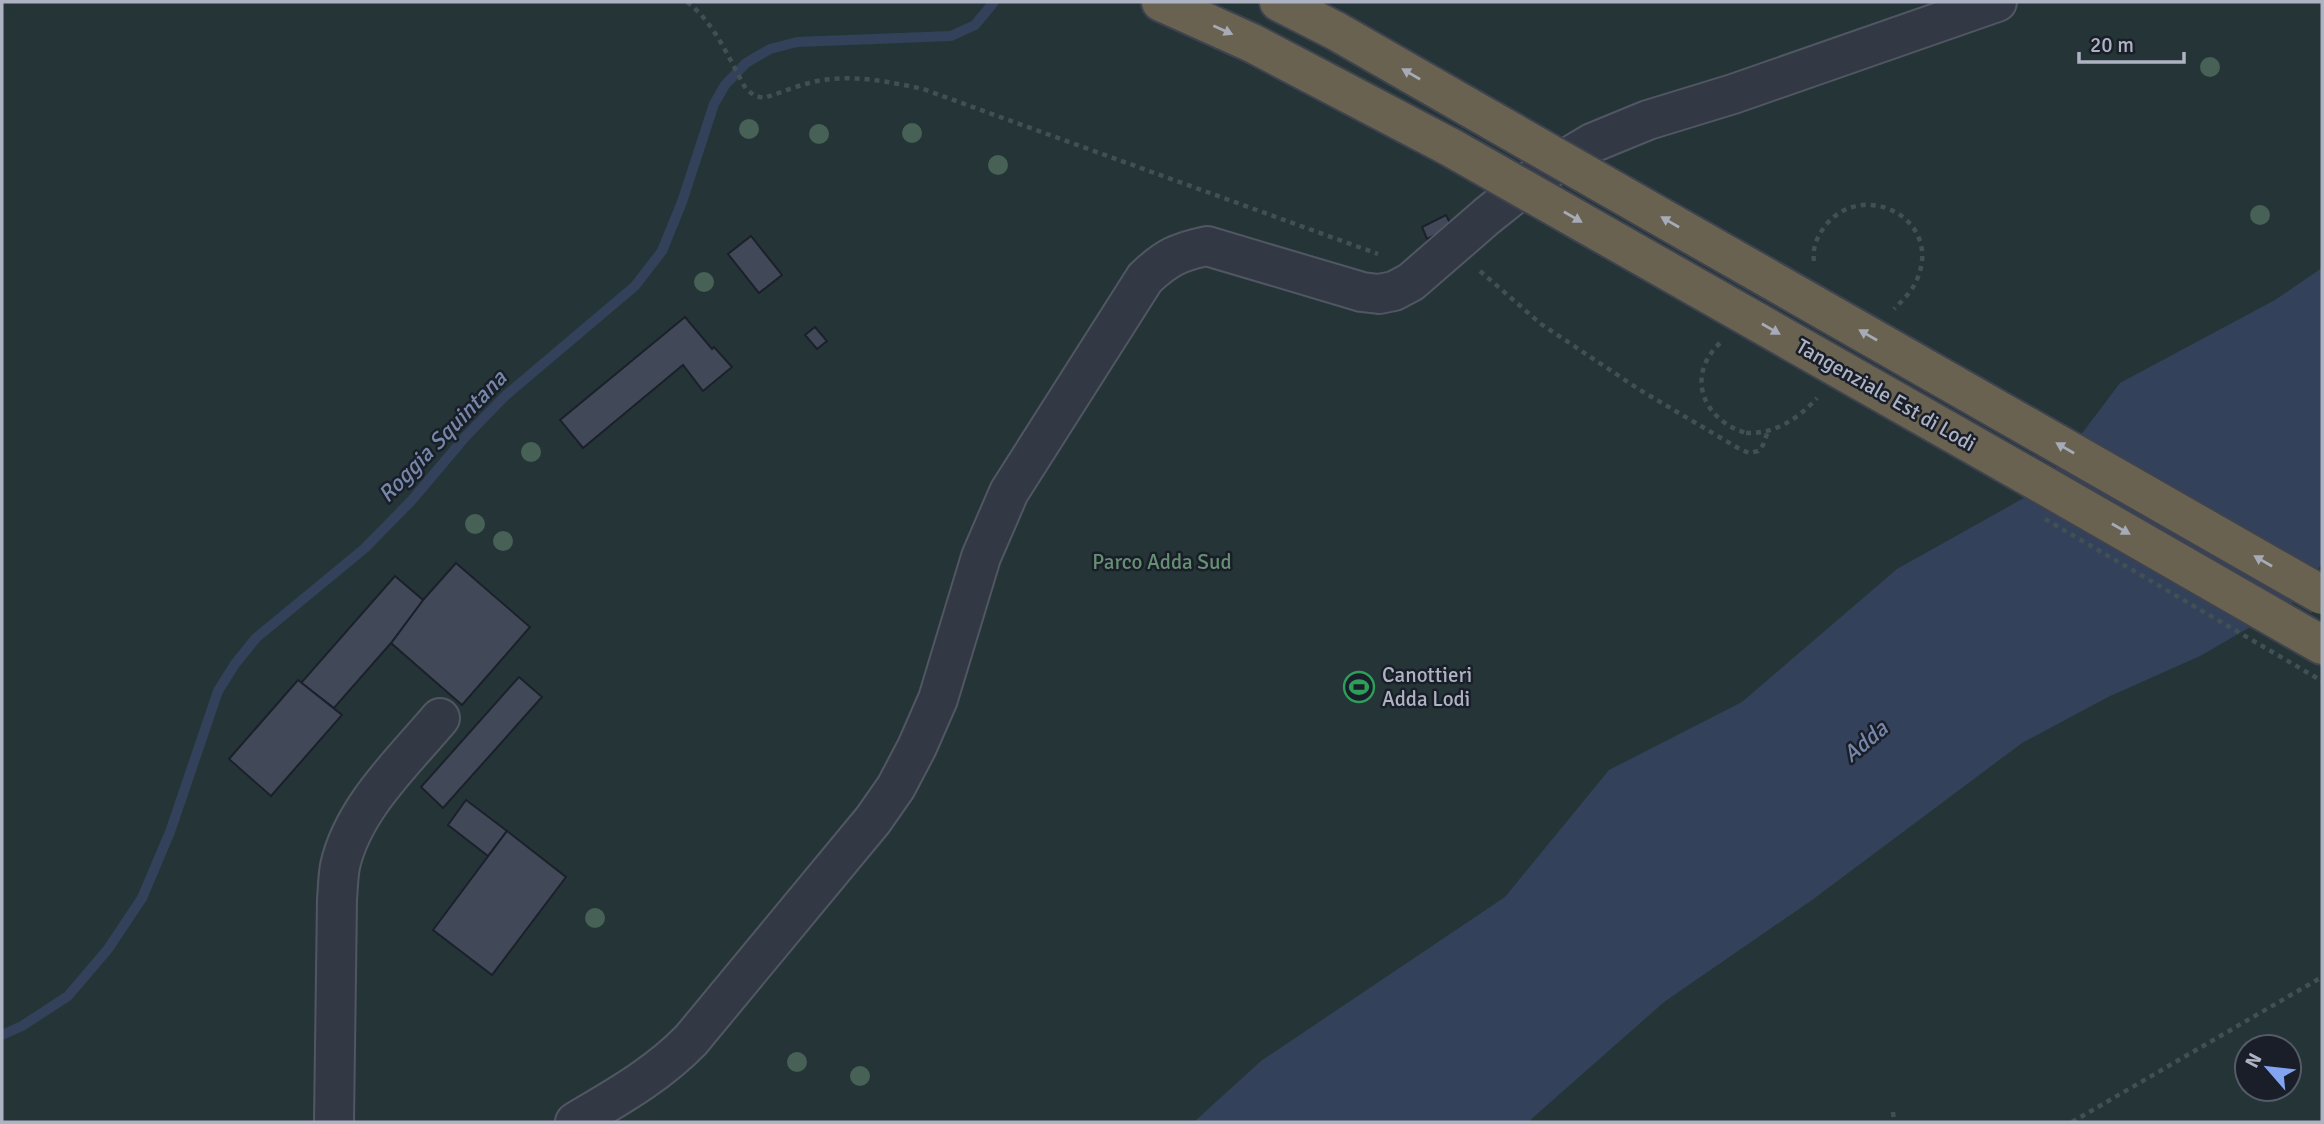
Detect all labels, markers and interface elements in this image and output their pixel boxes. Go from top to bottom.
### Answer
scale bar [2079,21,2184,65]
one-way arrow [1213,24,1233,36]
text: 20 m [2090,32,2134,58]
one-way arrow [1401,68,1420,80]
one-way arrow [1563,211,1583,223]
one-way arrow [1661,216,1680,228]
one-way arrow [1761,323,1780,335]
one-way arrow [1858,329,1878,341]
street label: Tangenziale Est di Lodi [1791,333,1981,457]
water label: Roggia Squintana [372,363,514,509]
one-way arrow [2056,442,2075,454]
one-way arrow [2111,523,2130,535]
park label: Parco Adda Sud [1092,549,1232,575]
one-way arrow [2253,555,2273,567]
place label: Canottieri Adda Lodi [1382,662,1472,712]
sports icon: Canottieri Adda Lodi [1342,670,1376,704]
water label: Adda [1837,713,1895,769]
north arrow [2233,1033,2303,1103]
text: N [2240,1049,2268,1072]

